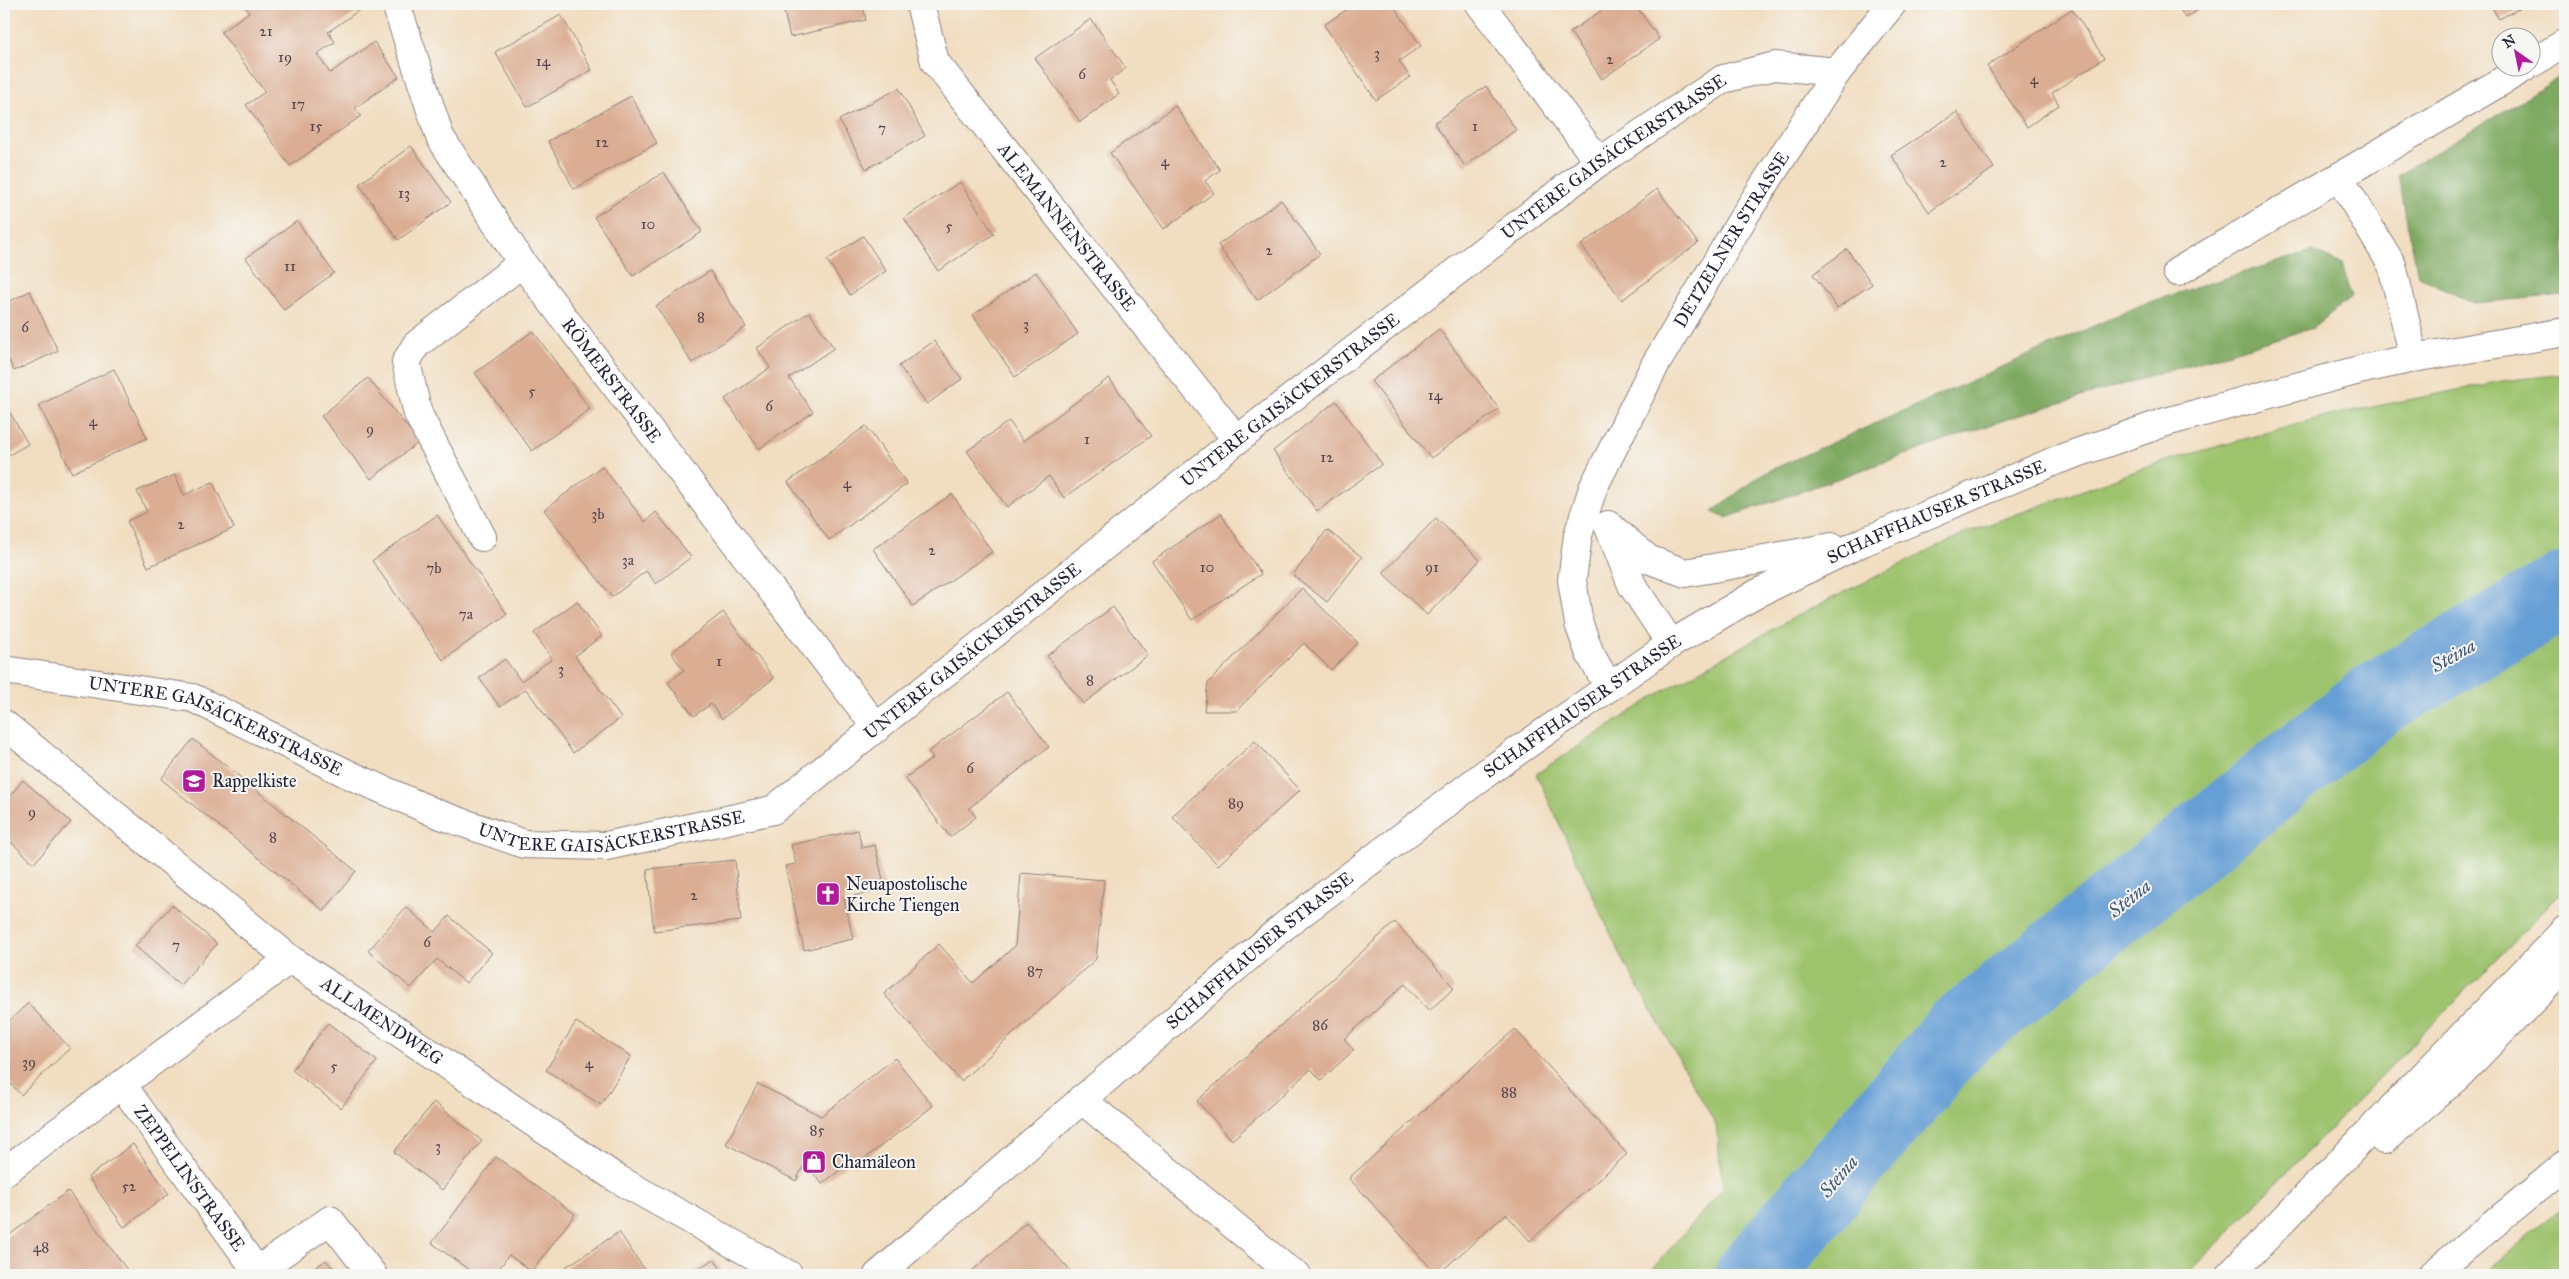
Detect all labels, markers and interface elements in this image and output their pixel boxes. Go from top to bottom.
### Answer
house number: 21 [259,22,273,40]
north arrow [2492,28,2542,78]
text: N [2500,31,2519,52]
house number: 3 [1374,44,1380,62]
house number: 19 [278,48,292,66]
house number: 2 [1606,50,1614,68]
house number: 14 [536,52,551,70]
house number: 6 [1078,65,1087,83]
street label: UNTERE GAISÄCKERSTRASSE [1497,69,1730,244]
house number: 4 [2030,70,2039,88]
house number: 17 [291,95,305,113]
house number: 15 [310,117,322,135]
house number: 1 [1472,117,1478,135]
house number: 7 [878,119,886,137]
house number: 12 [595,133,609,151]
street label: ALEMANNENSTRASSE [992,138,1141,315]
street label: DETZELNER STRASSE [1669,147,1794,331]
house number: 4 [1161,152,1170,170]
house number: 2 [1939,153,1947,171]
house number: 13 [398,184,410,202]
house number: 10 [641,215,655,233]
house number: 5 [946,217,953,235]
house number: 2 [1265,241,1273,259]
house number: 11 [284,257,296,275]
house number: 8 [697,308,705,326]
street label: UNTERE GAISÄCKERSTRASSE [1176,308,1404,492]
street label: RÖMERSTRASSE [557,314,666,447]
house number: 3 [1023,315,1029,333]
house number: 6 [21,318,30,336]
house number: 5 [529,382,536,400]
house number: 14 [1428,386,1443,404]
house number: 6 [765,397,774,415]
house number: 4 [89,412,98,430]
house number: 9 [366,420,374,438]
house number: 1 [1084,430,1090,448]
house number: 12 [1320,448,1334,466]
street label: SCHAFFHAUSER STRASSE [1823,455,2049,569]
house number: 4 [843,474,852,492]
house number: 3b [591,505,605,523]
house number: 2 [177,515,185,533]
house number: 2 [928,541,936,559]
house number: 3a [622,551,635,569]
street label: UNTERE GAISÄCKERSTRASSE [859,558,1085,744]
house number: 10 [1200,558,1214,576]
house number: 91 [1425,558,1439,576]
house number: 7b [426,559,442,577]
house number: 7a [459,605,474,623]
street label: SCHAFFHAUSER STRASSE [1479,630,1685,782]
water label: Steina [2426,634,2480,678]
house number: 1 [716,652,722,670]
house number: 3 [558,660,564,678]
house number: 8 [1086,671,1094,689]
street label: UNTERE GAISÄCKERSTRASSE [87,672,346,781]
house number: 6 [966,759,975,777]
school or university icon: Rappelkiste [181,768,207,794]
place label: Rappelkiste [212,770,296,792]
house number: 89 [1228,794,1244,812]
house number: 9 [28,803,36,821]
street label: UNTERE GAISÄCKERSTRASSE [475,805,746,857]
house number: 8 [269,828,277,846]
street label: SCHAFFHAUSER STRASSE [1161,867,1357,1034]
place label: Neuapostolische Kirche Tiengen [846,873,967,917]
water label: Steina [2103,874,2155,923]
church icon: Neuapostolische Kirche Tiengen [815,881,841,907]
house number: 2 [690,886,698,904]
house number: 6 [423,933,432,951]
house number: 7 [172,936,180,954]
house number: 87 [1027,962,1043,980]
street label: ALLMENDWEG [316,971,447,1070]
house number: 86 [1312,1016,1329,1034]
house number: 39 [22,1053,36,1071]
house number: 4 [585,1054,594,1072]
house number: 5 [331,1057,338,1075]
house number: 88 [1501,1083,1517,1101]
street label: ZEPPELINSTRASSE [129,1101,250,1255]
house number: 85 [810,1121,824,1139]
house number: 3 [435,1137,441,1155]
shop icon: Chamäleon [801,1149,827,1175]
place label: Chamäleon [832,1151,916,1173]
water label: Steina [1814,1151,1863,1203]
house number: 52 [122,1177,137,1195]
house number: 48 [33,1238,49,1256]

